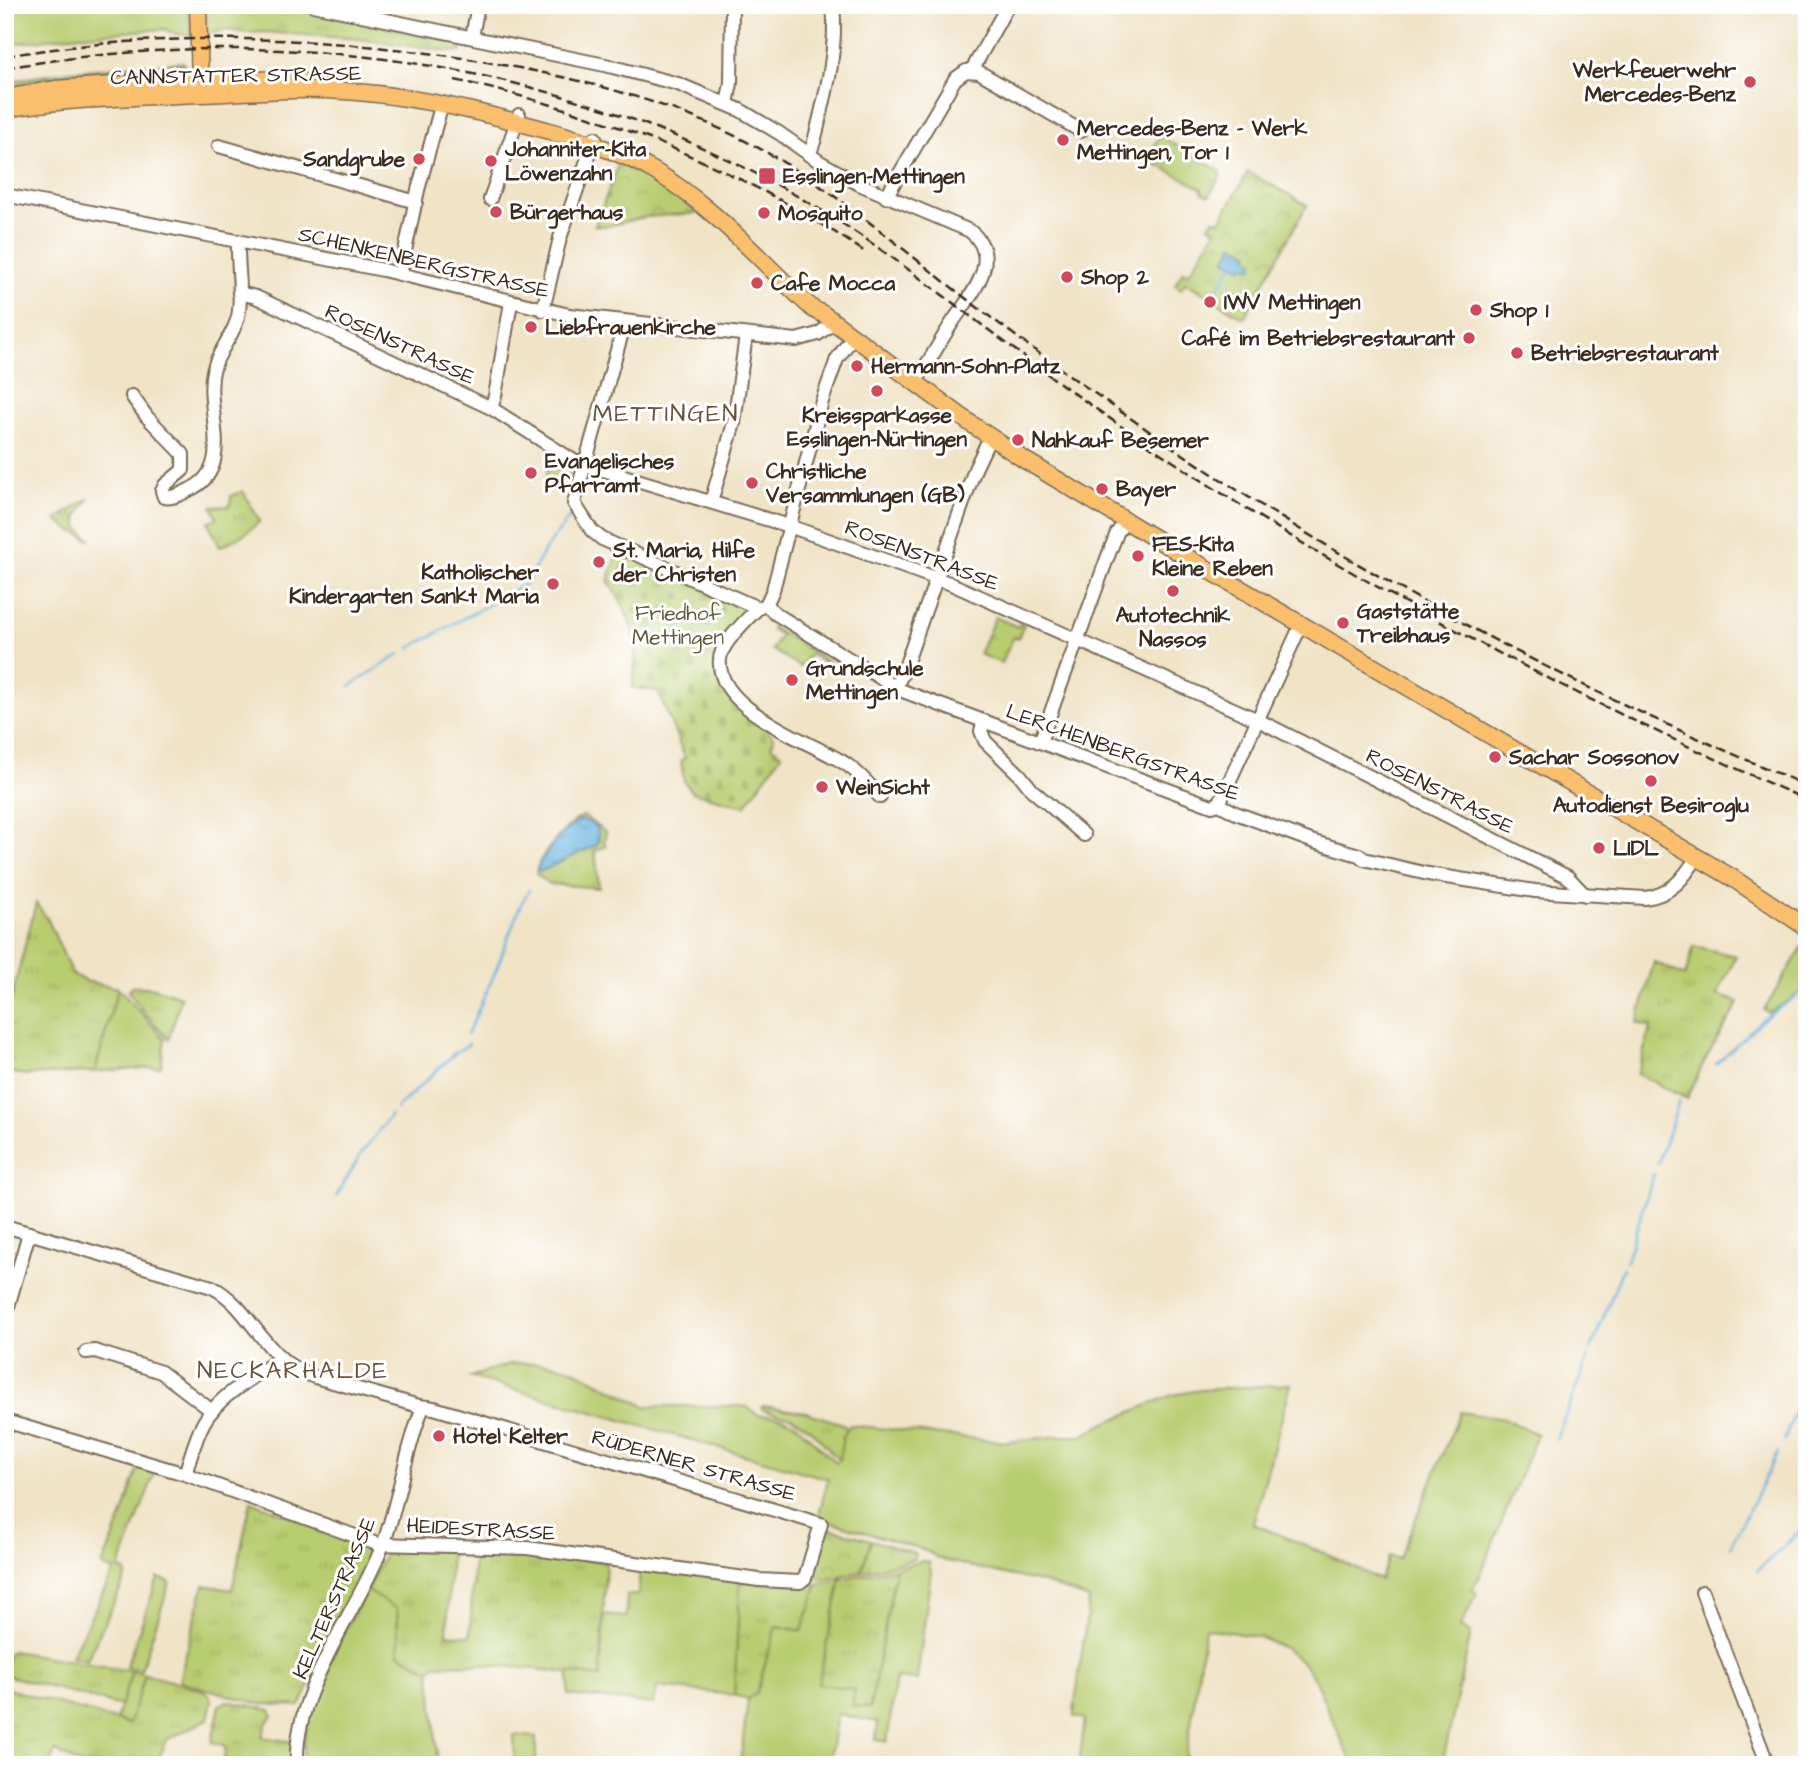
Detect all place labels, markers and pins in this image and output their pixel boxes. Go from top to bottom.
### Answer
place label: Werkfeuerwehr Mercedes-Benz [1572,56,1737,109]
marker: Werkfeuerwehr Mercedes-Benz [1742,74,1758,90]
place label: Mercedes-Benz - Werk Mettingen, Tor 1 [1077,114,1307,169]
marker: Mercedes-Benz - Werk Mettingen, Tor 1 [1055,132,1071,148]
place label: Johanniter-Kita Löwenzahn [504,135,647,188]
place label: Sandgrube [302,145,406,176]
marker: Sandgrube [411,151,427,167]
marker: Johanniter-Kita Löwenzahn [483,153,499,169]
place label: Esslingen-Mettingen [783,162,965,193]
marker: Esslingen-Mettingen [757,166,777,186]
place label: Bürgerhaus [510,198,624,229]
place label: Mosquito [778,199,863,229]
marker: Bürgerhaus [488,204,504,220]
marker: Mosquito [756,205,772,221]
place label: Shop 2 [1080,263,1150,293]
place label: Cafe Mocca [771,269,896,298]
marker: Shop 2 [1059,269,1075,285]
marker: Cafe Mocca [749,275,765,291]
place label: IWV Mettingen [1224,288,1361,319]
marker: IWV Mettingen [1202,294,1218,310]
place label: Shop 1 [1489,296,1549,326]
marker: Shop 1 [1468,302,1484,318]
place label: Liebfrauenkirche [545,313,716,342]
marker: Liebfrauenkirche [523,319,539,335]
place label: Café im Betriebsrestaurant [1181,324,1456,353]
marker: Café im Betriebsrestaurant [1461,330,1477,346]
place label: Betriebsrestaurant [1531,339,1719,368]
marker: Betriebsrestaurant [1509,345,1525,361]
place label: Hermann-Sohn-Platz [871,352,1061,381]
marker: Hermann-Sohn-Platz [849,358,865,374]
marker: Kreissparkasse Esslingen-Nürtingen [869,383,885,399]
place label: Kreissparkasse Esslingen-Nürtingen [787,401,967,456]
place label: Nahkauf Besemer [1032,426,1209,455]
marker: Nahkauf Besemer [1010,432,1026,448]
place label: Evangelisches Pfarramt [545,447,675,500]
place label: Christliche Versammlungen (GB) [765,457,965,512]
marker: Evangelisches Pfarramt [523,465,539,481]
marker: Christliche Versammlungen (GB) [744,475,760,491]
place label: Bayer [1116,475,1177,507]
marker: Bayer [1094,481,1110,497]
place label: FES-Kita Kleine Reben [1152,530,1273,583]
place label: St. Maria, Hilfe der Christen [612,536,756,589]
marker: FES-Kita Kleine Reben [1130,548,1146,564]
marker: St. Maria, Hilfe der Christen [591,554,607,570]
place label: Katholischer Kindergarten Sankt Maria [289,558,539,613]
marker: Katholischer Kindergarten Sankt Maria [545,576,561,592]
marker: Autotechnik Nassos [1165,583,1181,599]
place label: Gaststätte Treibhaus [1356,597,1460,650]
place label: Autotechnik Nassos [1116,601,1230,654]
marker: Gaststätte Treibhaus [1335,615,1351,631]
place label: Grundschule Mettingen [806,654,924,709]
marker: Grundschule Mettingen [784,672,800,688]
place label: Sachar Sossonov [1508,743,1679,772]
marker: Sachar Sossonov [1487,749,1503,765]
place label: WeinSicht [835,773,930,802]
marker: Autodienst Besiroglu [1643,773,1659,789]
marker: WeinSicht [814,779,830,795]
place label: Autodienst Besiroglu [1553,791,1749,822]
place label: LIDL [1613,834,1659,863]
marker: LIDL [1591,840,1607,856]
place label: Hotel Kelter [453,1422,568,1451]
marker: Hotel Kelter [431,1428,447,1444]

